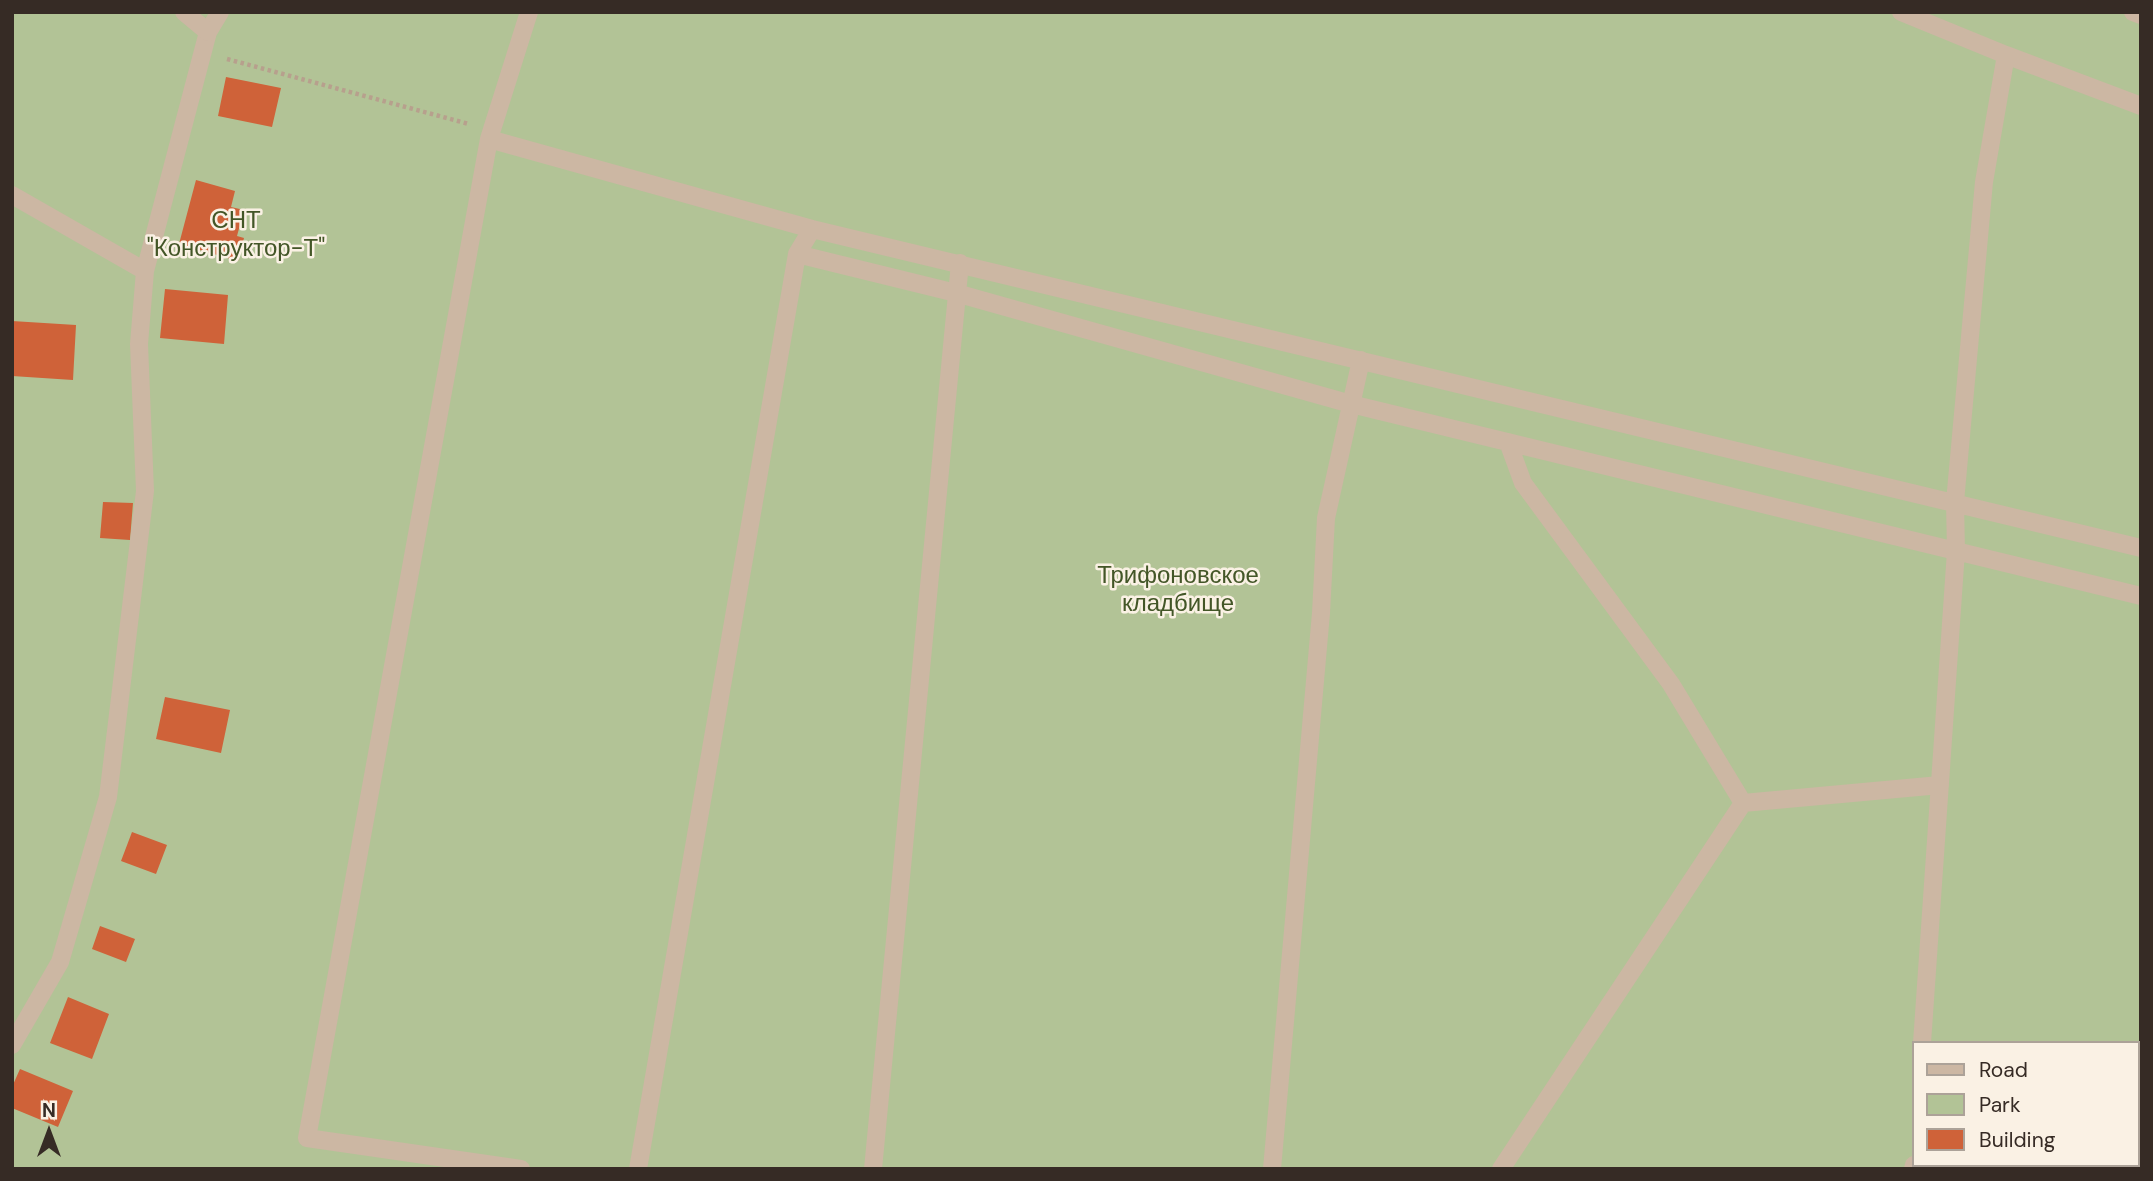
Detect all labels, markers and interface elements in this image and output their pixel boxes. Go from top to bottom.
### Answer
park label: СНТ "Конструктор-Т" [147,208,325,264]
park label: Трифоновское кладбище [1097,563,1259,619]
legend [1912,1041,2139,1167]
text: Road [1979,1056,2028,1084]
text: Park [1979,1091,2020,1119]
north arrow [14,1097,84,1167]
text: N [42,1098,56,1123]
text: Building [1979,1126,2055,1154]

